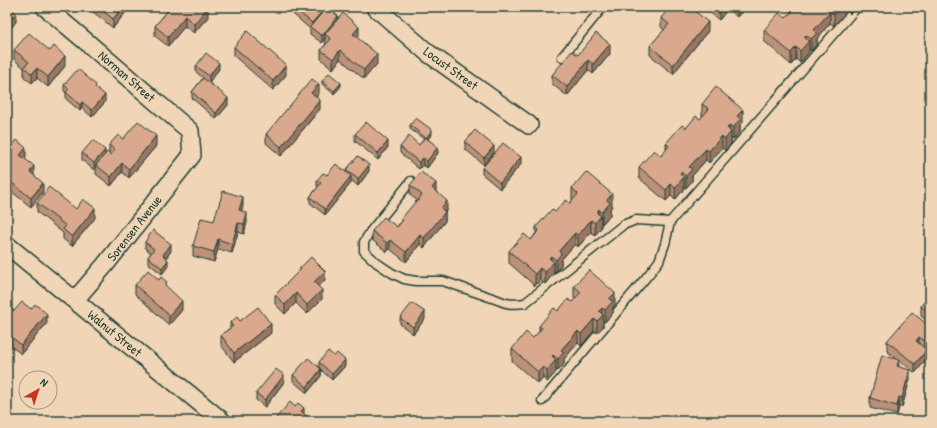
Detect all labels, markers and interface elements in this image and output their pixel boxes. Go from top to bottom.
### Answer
street label: Locust Street [420,42,482,94]
street label: Norman Street [95,46,160,106]
street label: Sorensen Avenue [103,191,165,265]
street label: Walnut Street [84,305,146,361]
north arrow [18,370,58,410]
text: N [38,375,51,390]

